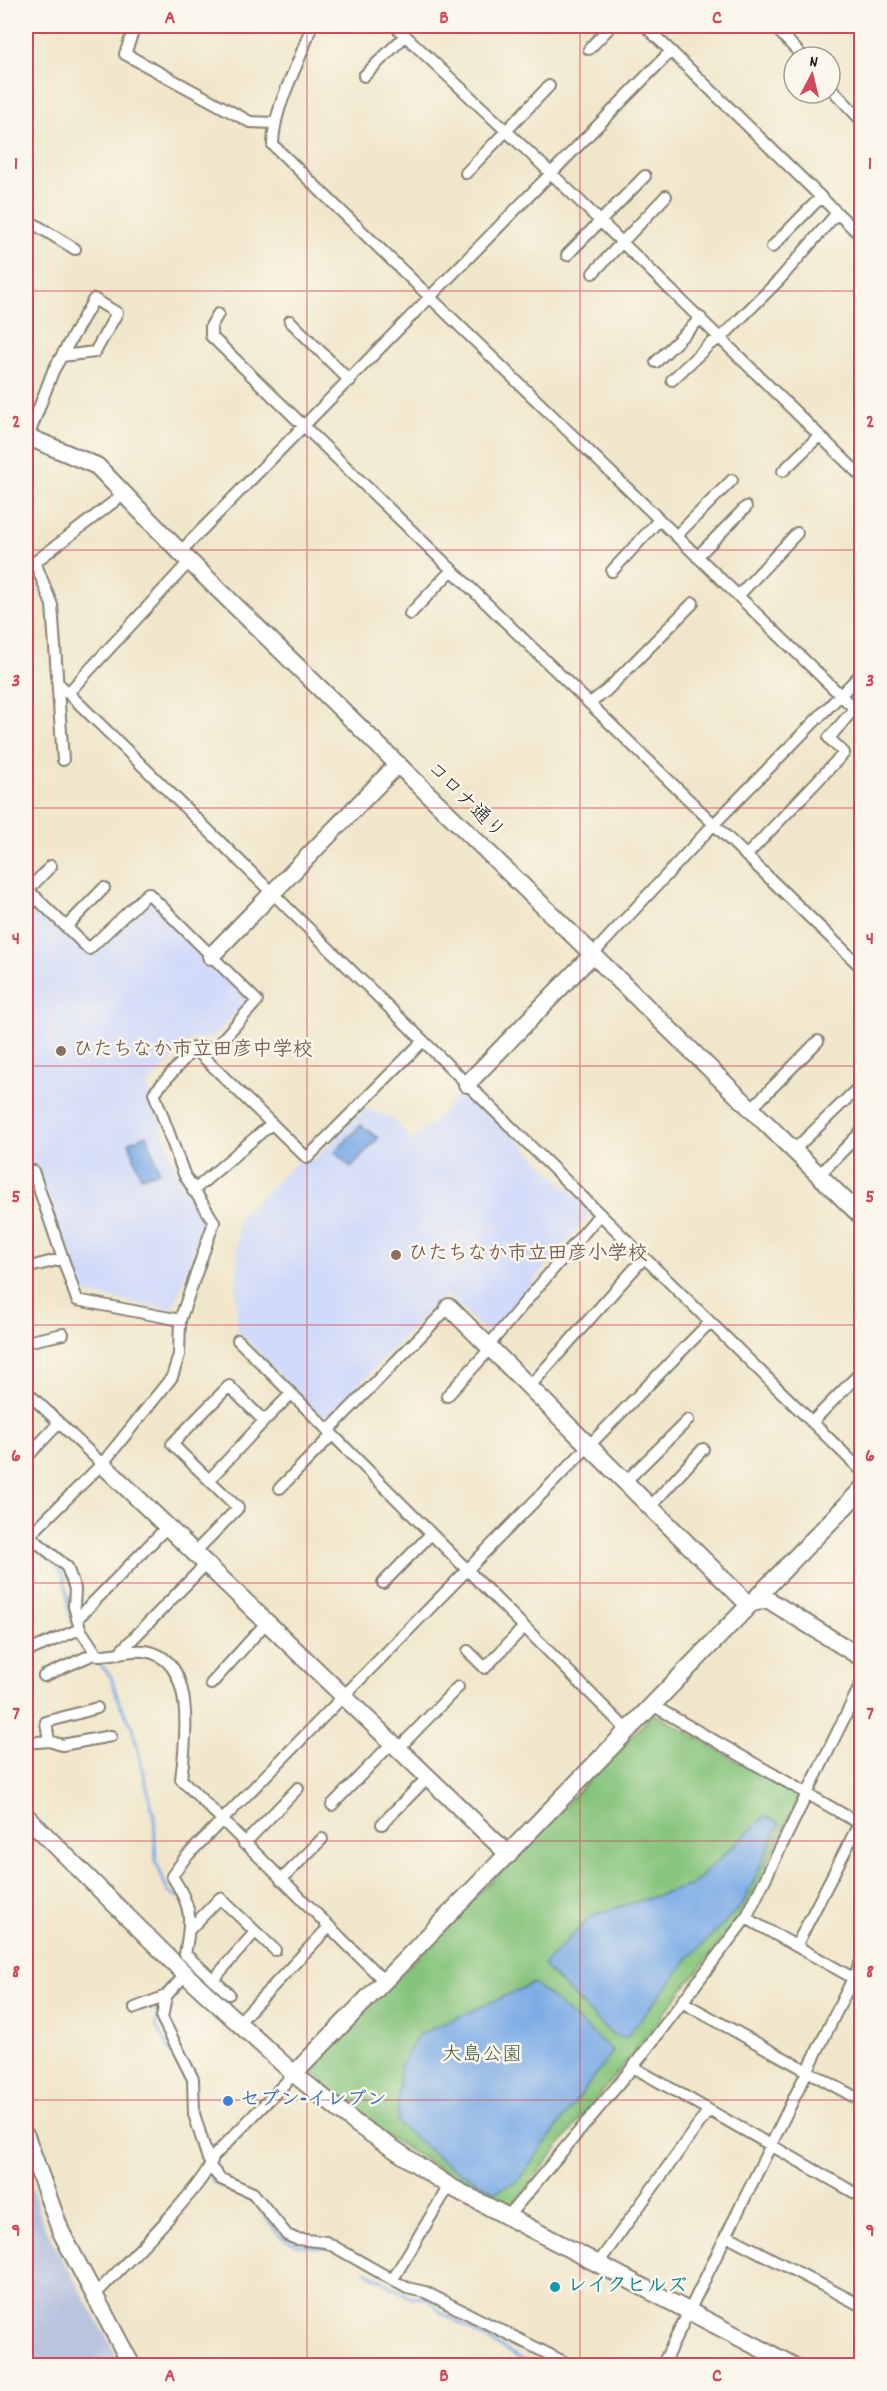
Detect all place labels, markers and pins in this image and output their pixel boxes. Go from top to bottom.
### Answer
place label: ひたちなか市立田彦中学校 [73,1037,313,1065]
marker: ひたちなか市立田彦中学校 [54,1044,68,1058]
place label: ひたちなか市立田彦小学校 [408,1241,648,1269]
marker: ひたちなか市立田彦小学校 [389,1248,403,1262]
place label: セブン-イレブン [240,2087,387,2115]
marker: セブン-イレブン [221,2094,235,2108]
place label: レイクヒルズ [567,2273,687,2301]
marker: レイクヒルズ [548,2280,562,2294]

